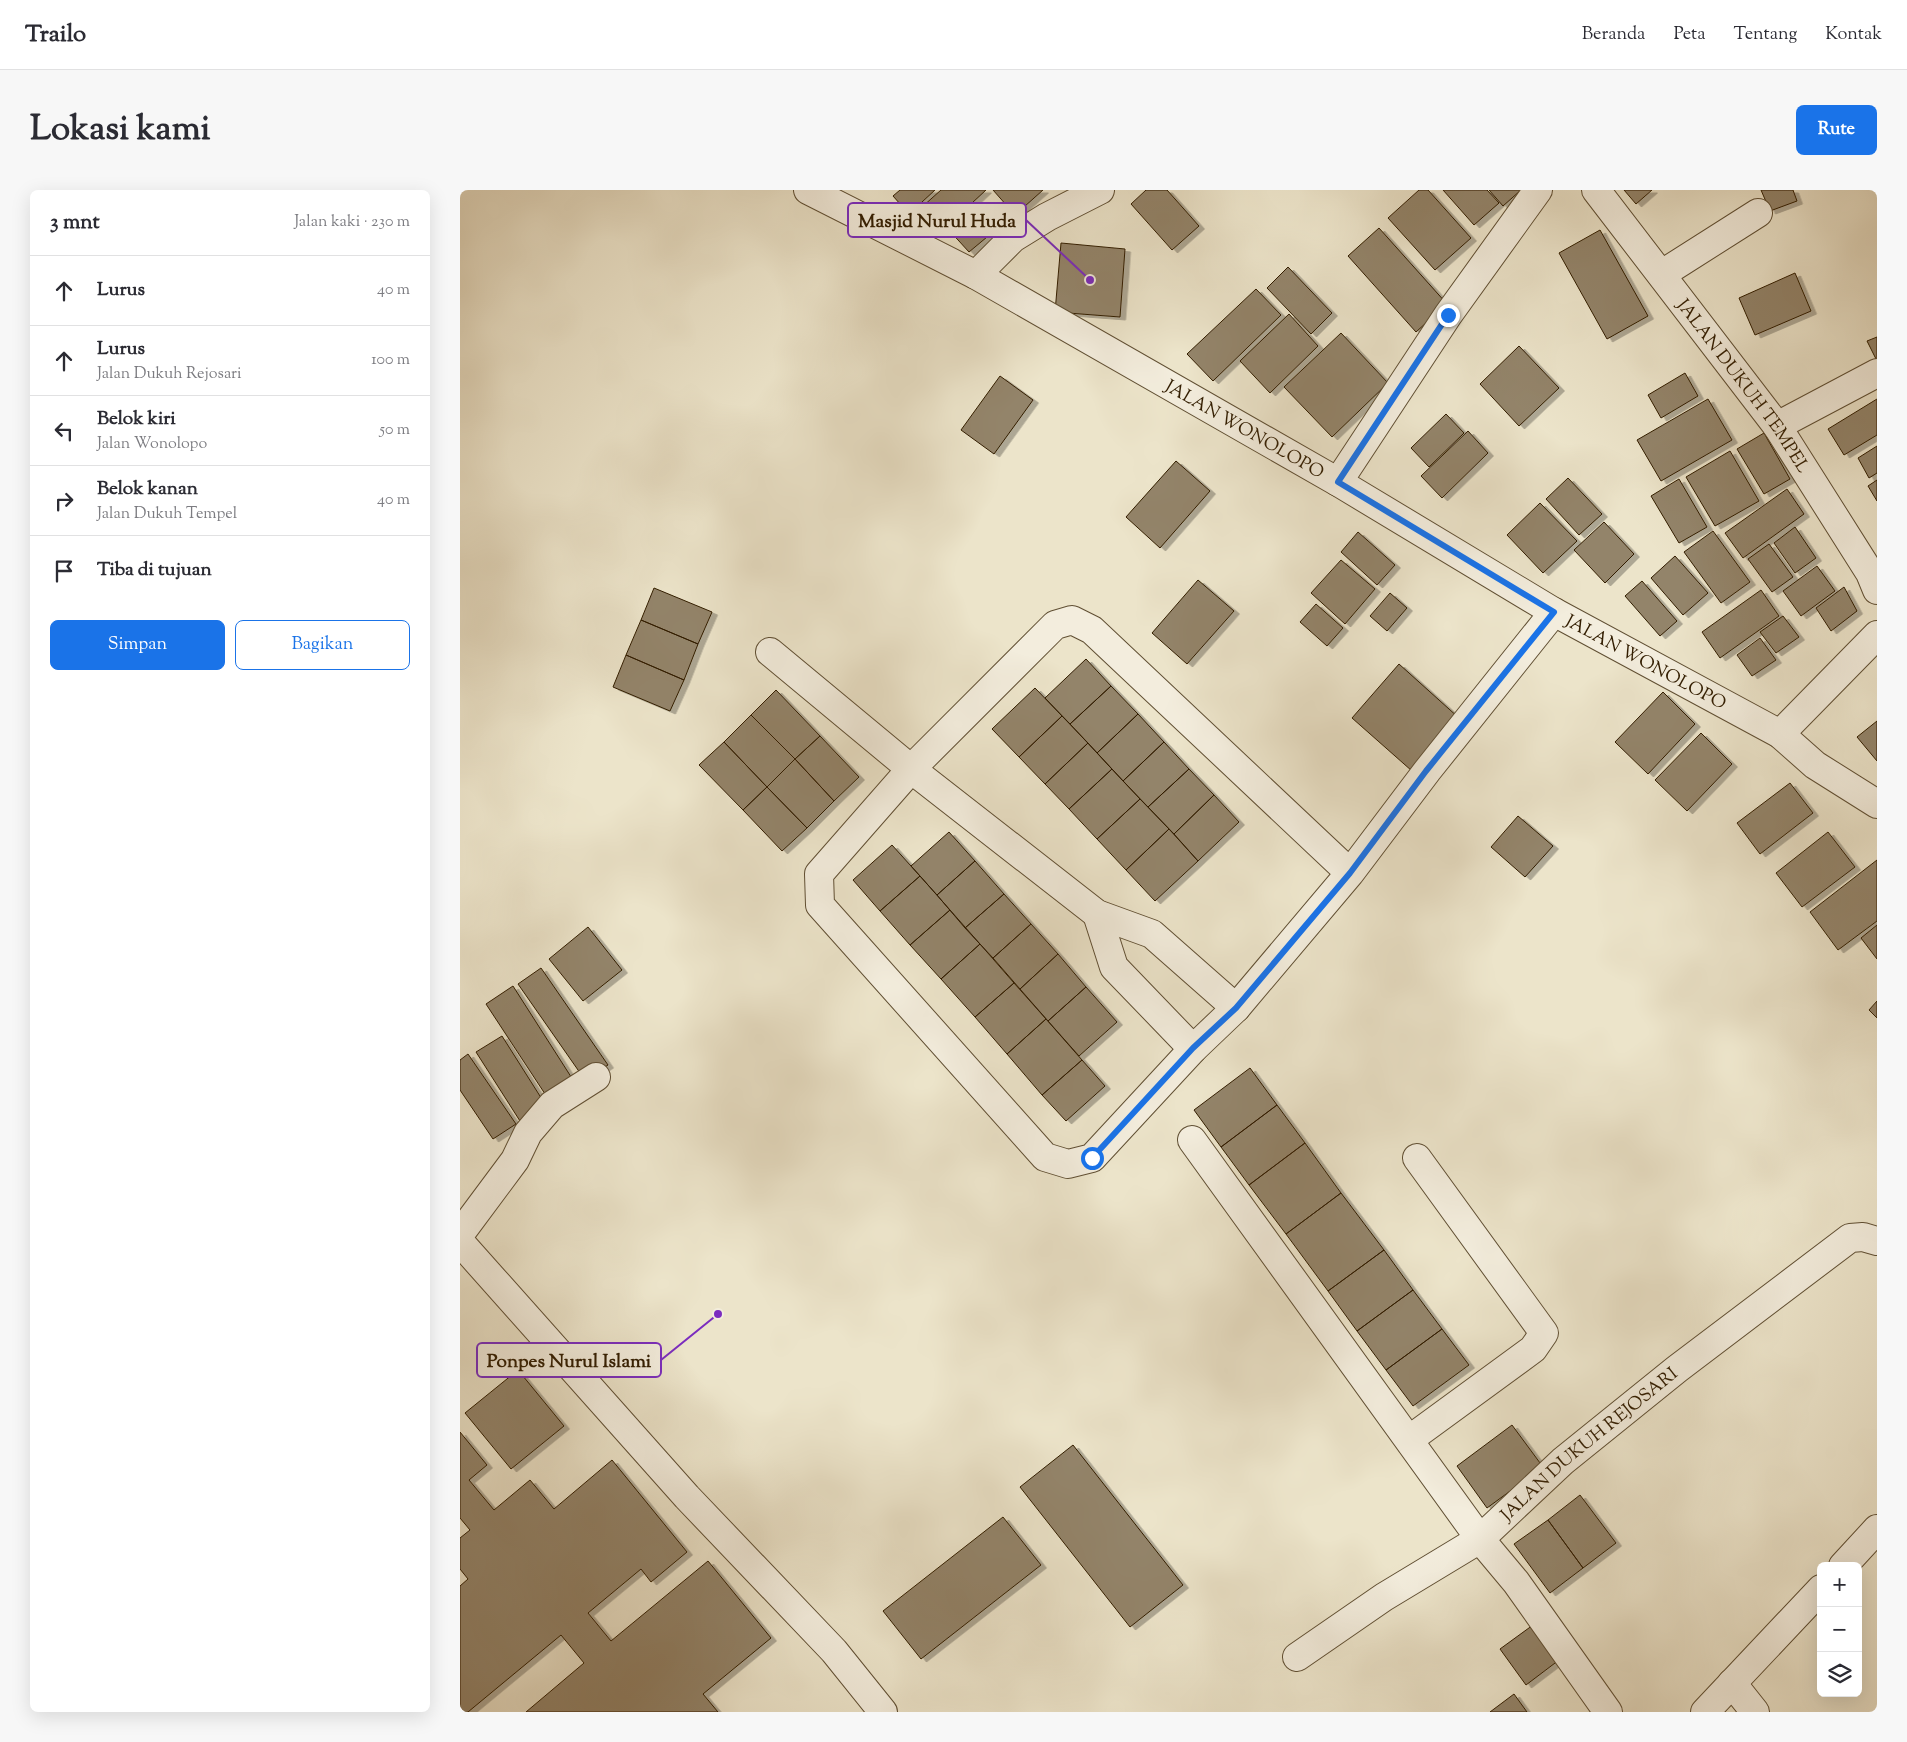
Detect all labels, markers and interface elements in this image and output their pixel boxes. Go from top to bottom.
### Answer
text: Trailo [25,18,86,52]
text: Beranda [1582,22,1645,48]
text: Peta [1673,22,1706,48]
text: Tentang [1734,22,1797,48]
text: Kontak [1825,22,1882,48]
text: Lokasi kami [30,105,211,156]
button: Rute [1796,105,1877,155]
callout: Masjid Nurul Huda [848,203,1026,237]
text: 3 mnt [50,208,100,238]
text: Masjid Nurul Huda [858,209,1016,236]
text: Jalan kaki · 230 m [294,211,410,234]
icon: ahead [50,277,78,305]
text: Lurus [97,277,145,304]
text: 40 m [377,279,410,302]
street label: JALAN DUKUH TEMPEL [1669,294,1814,479]
route end [1437,304,1460,327]
text: Lurus [97,336,145,363]
icon: ahead [50,347,78,375]
text: 100 m [371,349,410,372]
text: Jalan Dukuh Rejosari [97,363,242,386]
street label: JALAN WONOLOPO [1159,374,1328,486]
text: Belok kiri [97,406,176,433]
icon: left [50,417,78,445]
text: 50 m [379,419,410,442]
text: Jalan Wonolopo [97,433,207,456]
text: Belok kanan [97,476,198,503]
icon: right [50,487,78,515]
text: 40 m [377,489,410,512]
text: Jalan Dukuh Tempel [97,503,237,526]
icon: arrive [50,557,78,585]
text: Tiba di tujuan [97,557,212,584]
street label: JALAN WONOLOPO [1559,609,1730,718]
button: Simpan [50,620,225,670]
button: Bagikan [235,620,410,670]
route start [1081,1147,1104,1170]
callout: Ponpes Nurul Islami [477,1343,661,1377]
text: Ponpes Nurul Islami [487,1349,652,1376]
street label: JALAN DUKUH REJOSARI [1495,1362,1684,1529]
map controls [1817,1562,1862,1697]
button: + [1817,1562,1862,1607]
button: − [1817,1607,1862,1652]
button: layers [1817,1652,1862,1697]

